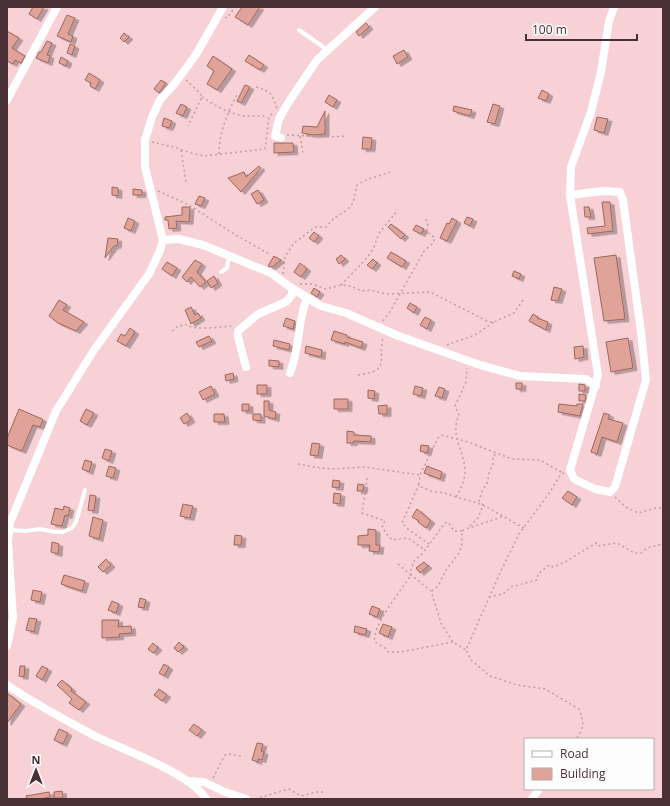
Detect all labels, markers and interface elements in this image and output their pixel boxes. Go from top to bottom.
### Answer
scale bar [526,16,637,42]
text: 100 m [532,21,567,38]
legend [524,738,654,790]
text: Road [560,745,589,762]
north arrow [16,750,56,790]
text: N [32,752,40,767]
text: Building [560,765,606,782]

